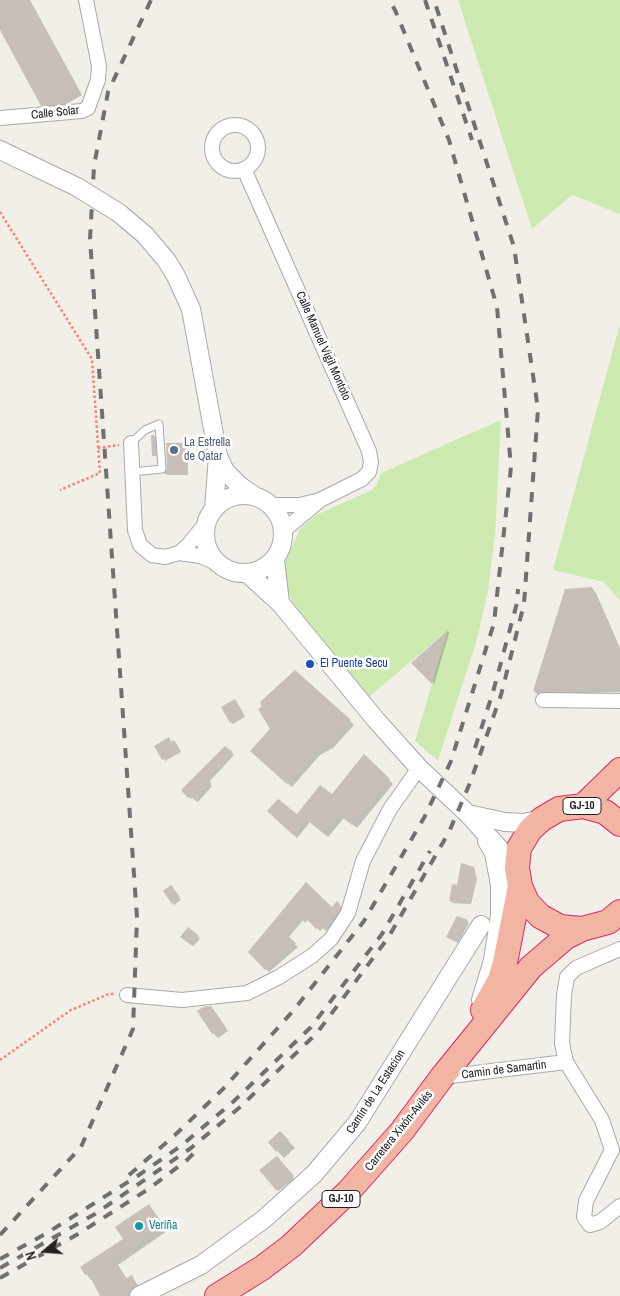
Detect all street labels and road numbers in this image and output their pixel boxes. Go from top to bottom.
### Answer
street label: Calle Solar [30,103,80,123]
street label: Calle Manuel Vigil Montoto [292,289,354,403]
road number: GJ-10 [563,798,601,814]
street label: Camín de La Estacion [343,1047,409,1137]
street label: Camin de Samartin [461,1058,547,1082]
street label: Carretera Xixón-Avilés [362,1088,436,1174]
road number: GJ-10 [322,1190,360,1208]

